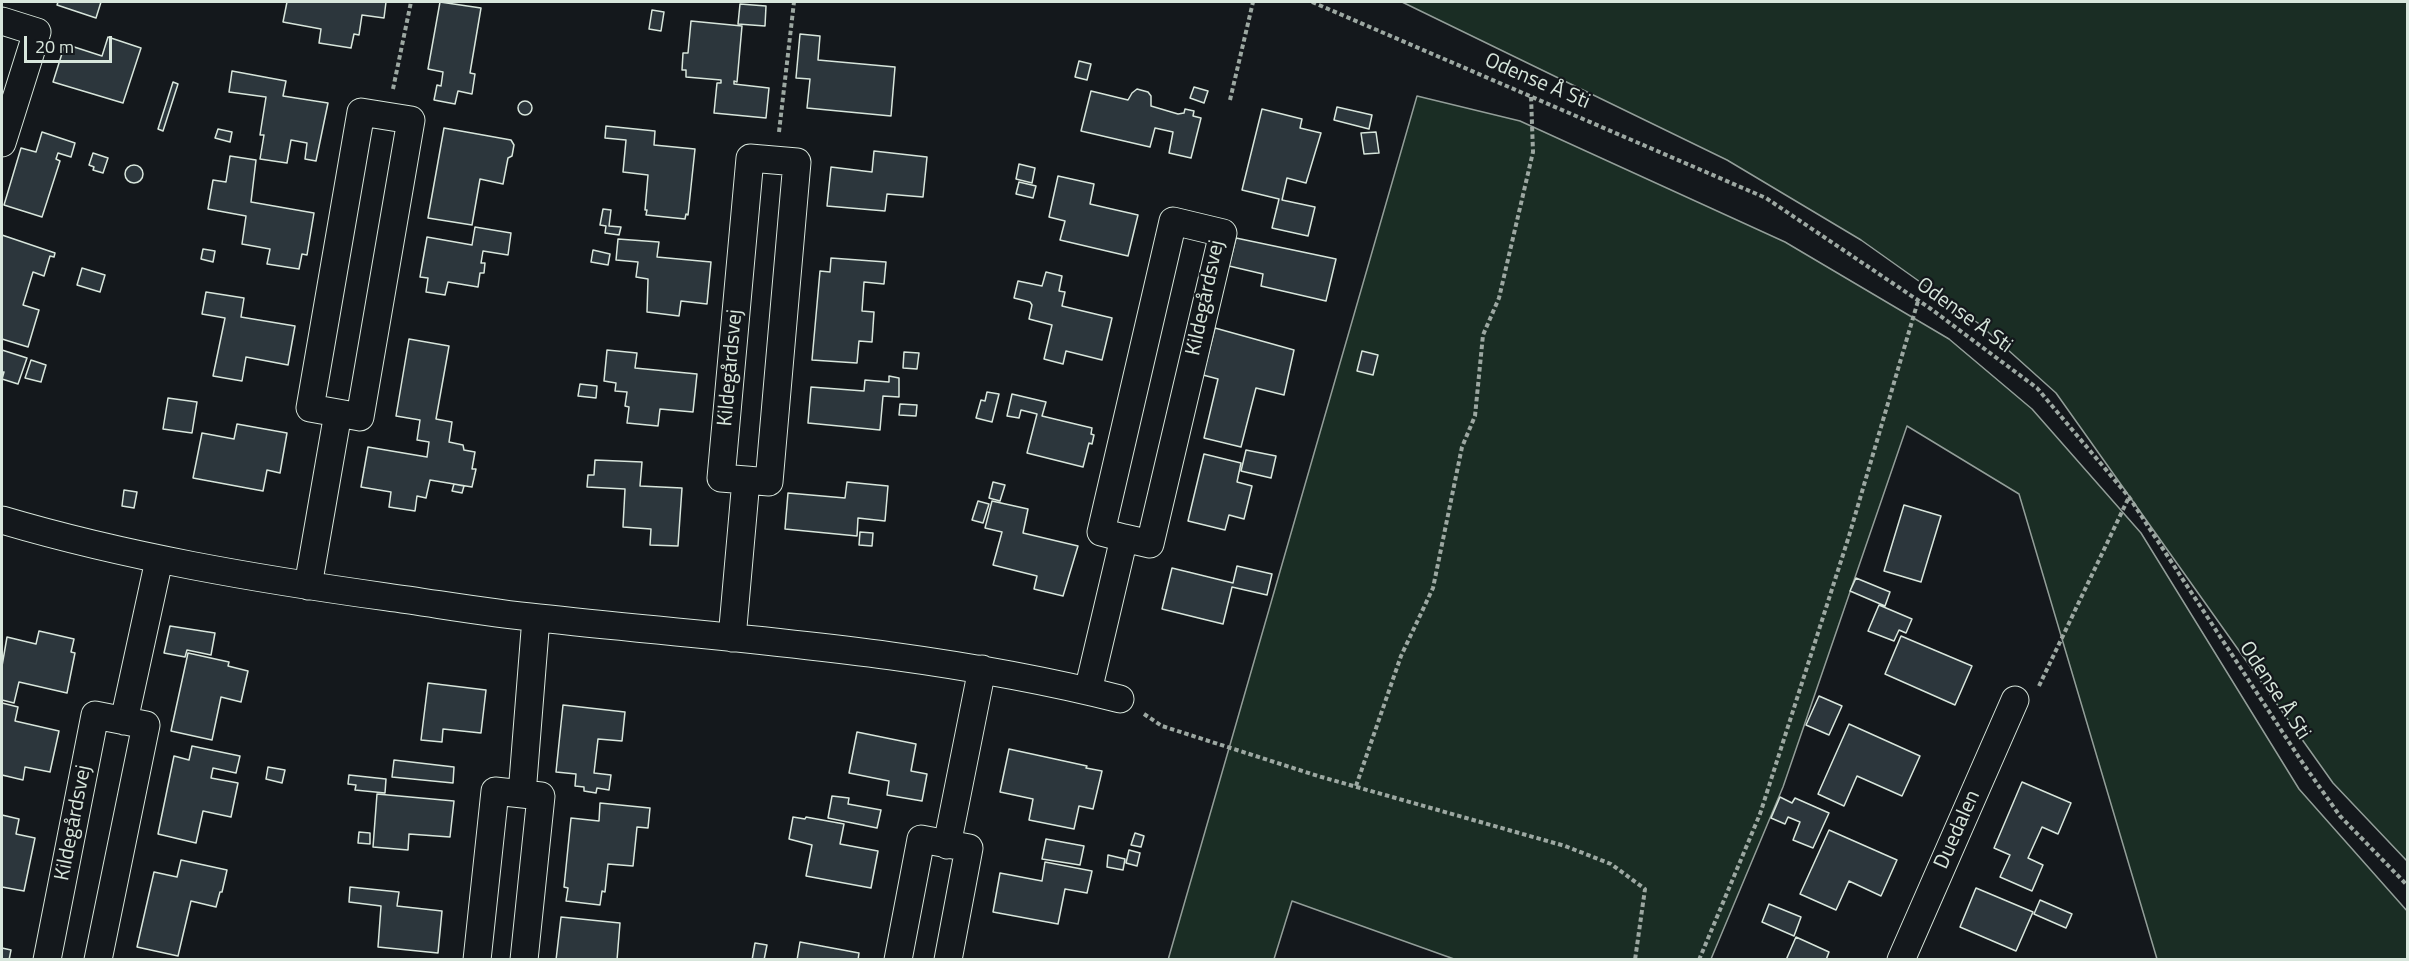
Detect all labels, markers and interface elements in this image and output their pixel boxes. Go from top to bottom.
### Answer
scale bar [27,24,116,62]
text: 20 m [35,33,74,60]
street label: Odense Å Sti [1480,48,1594,116]
street label: Kildegårdsvej [1181,238,1231,358]
street label: Odense Å Sti [1911,273,2017,359]
street label: Kildegårdsvej [713,308,749,428]
street label: Odense Å Sti [2233,637,2315,745]
street label: Kildegårdsvej [50,763,98,883]
street label: Duedalen [1929,787,1987,873]

